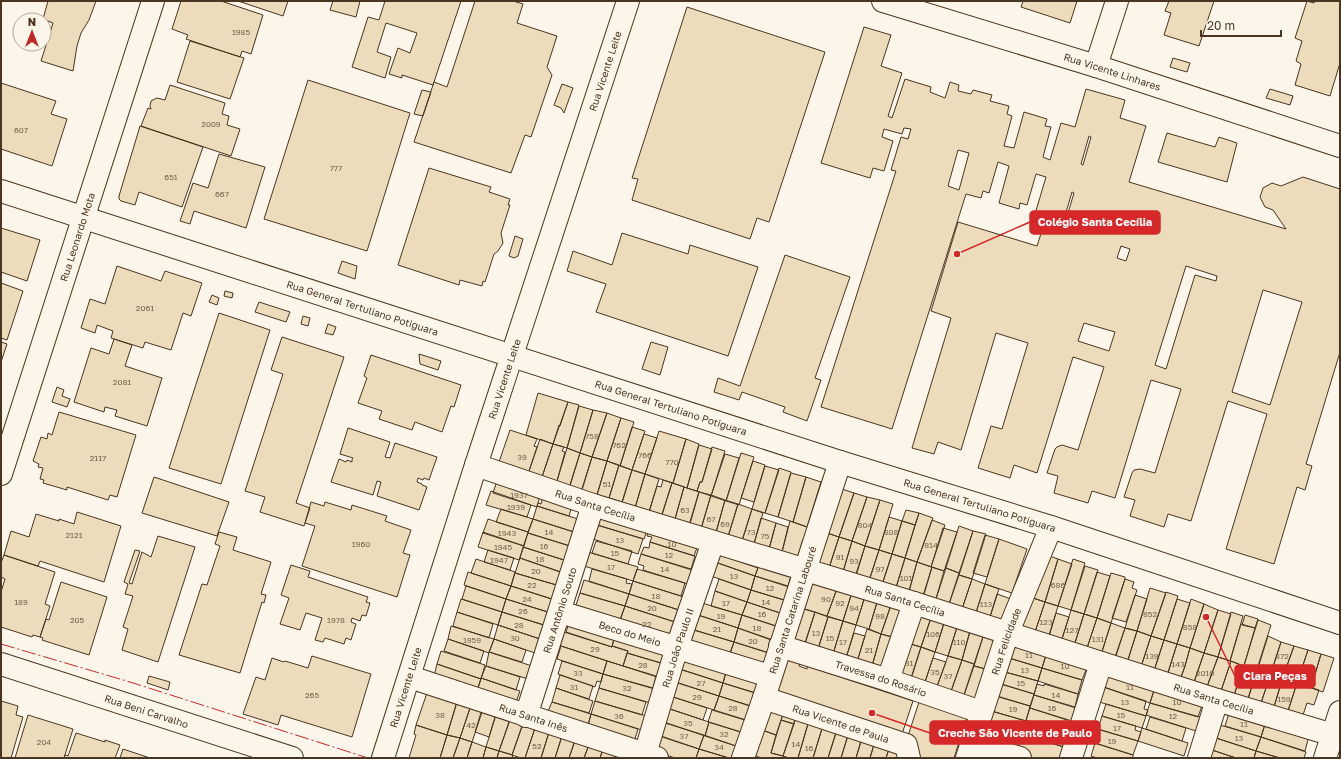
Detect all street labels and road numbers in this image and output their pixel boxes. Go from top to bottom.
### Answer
street label: Rua Vicente Leite [586,29,624,113]
street label: Rua Vicente Linhares [1062,51,1162,93]
street label: Rua Leonardo Mota [57,191,97,283]
street label: Rua General Tertuliano Potiguara [285,278,440,338]
street label: Rua Vicente Leite [485,337,523,421]
street label: Rua General Tertuliano Potiguara [594,377,748,438]
street label: Rua General Tertuliano Potiguara [902,476,1058,534]
street label: Rua Santa Cecília [554,487,637,524]
street label: Rua Santa Catarina Labouré [766,545,819,675]
street label: Rua Antônio Souto [540,566,579,655]
street label: Rua Santa Cecília [863,582,947,619]
street label: Rua Felicidade [988,606,1023,676]
street label: Rua João Paulo II [659,607,696,689]
street label: Beco do Meio [597,618,662,648]
street label: Rua Vicente Leite [387,646,424,729]
street label: Travessa do Rosário [834,658,928,699]
street label: Rua Santa Cecília [1172,680,1255,717]
street label: Rua Beni Carvalho [103,692,190,730]
street label: Rua Santa Inês [498,701,569,734]
street label: Rua Vicente de Paula [791,702,891,745]

